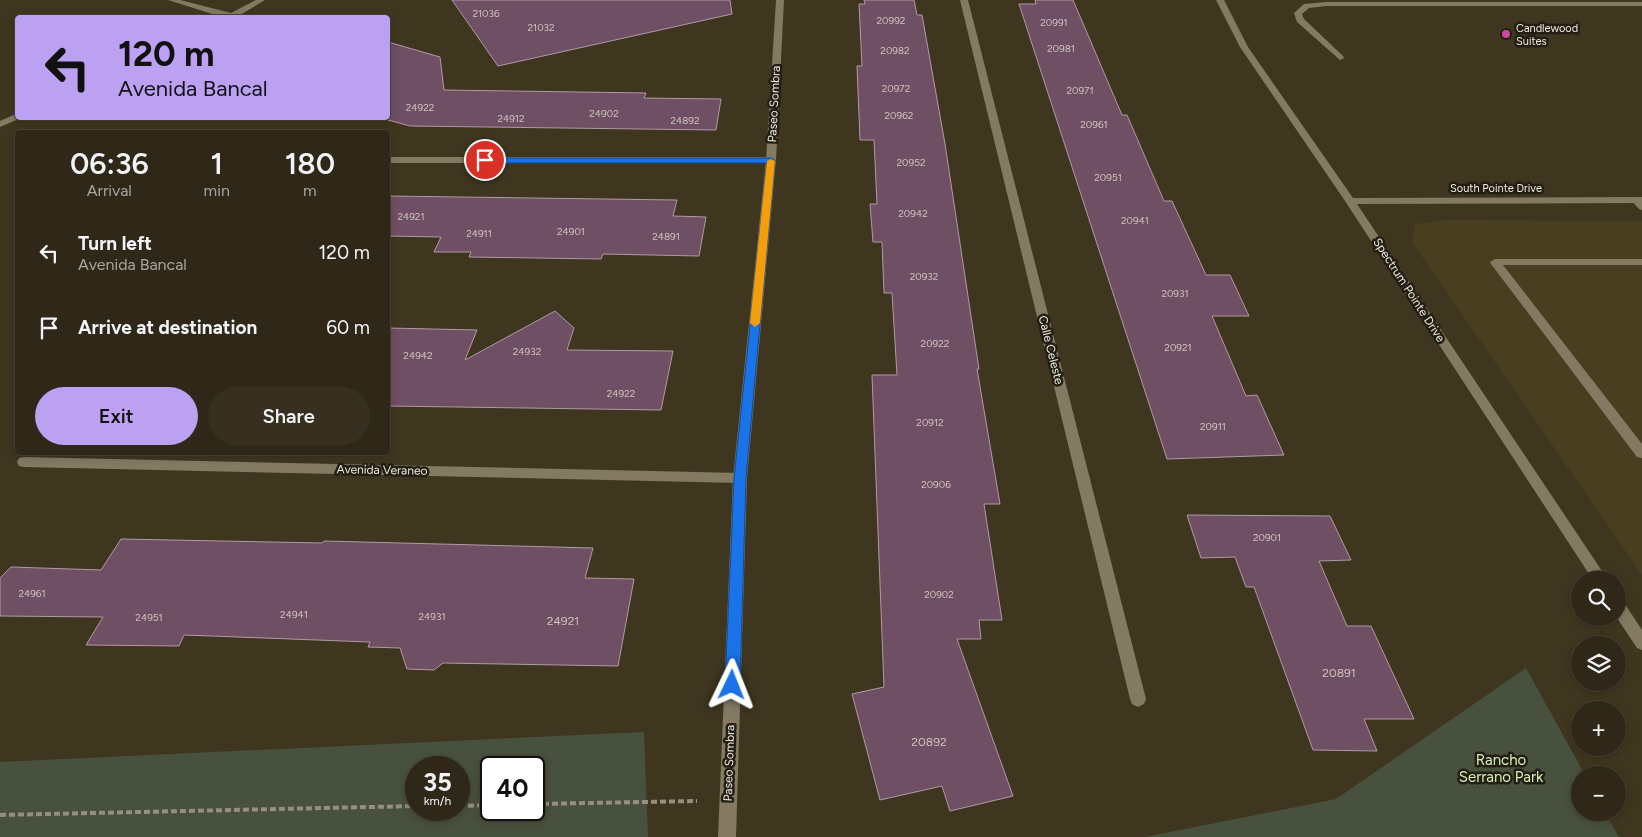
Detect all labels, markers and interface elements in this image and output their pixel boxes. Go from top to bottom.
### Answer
house number: 21036 [472,7,500,20]
house number: 20992 [877,14,905,27]
house number: 20991 [1040,16,1068,29]
house number: 21032 [527,21,555,34]
place label: Candlewood Suites [1516,22,1578,48]
marker: Candlewood Suites [1500,28,1512,40]
text: 120 m [118,33,215,75]
icon: left [35,35,100,100]
house number: 20981 [1047,42,1075,55]
house number: 20982 [880,44,910,57]
street label: Paseo Sombra [765,65,783,143]
text: Avenida Bancal [118,75,268,102]
house number: 20972 [882,82,910,95]
house number: 20971 [1066,84,1094,97]
house number: 24922 [406,101,434,114]
house number: 24902 [589,107,619,120]
house number: 20962 [885,109,913,122]
house number: 24912 [497,112,525,125]
house number: 24892 [670,114,700,127]
house number: 20961 [1080,118,1108,131]
pin [464,139,506,181]
text: 06:36 [70,145,149,182]
text: 1 [210,145,223,182]
text: 180 [285,145,335,182]
icon: arrive [471,146,499,174]
house number: 20952 [897,156,926,169]
house number: 20951 [1094,171,1122,184]
text: Arrival [87,181,132,200]
text: min [204,181,230,200]
text: m [303,181,317,200]
street label: South Pointe Drive [1450,182,1542,195]
house number: 20942 [898,207,928,220]
house number: 24921 [397,210,425,223]
house number: 20941 [1121,214,1149,227]
house number: 24901 [557,225,585,238]
house number: 24911 [466,227,492,240]
house number: 24891 [652,230,680,243]
text: Turn left [78,232,152,255]
street label: Spectrum Pointe Drive [1370,235,1448,345]
icon: left [35,239,63,267]
text: 120 m [318,241,370,264]
text: Avenida Bancal [78,255,187,274]
house number: 20932 [910,270,938,283]
house number: 20931 [1161,287,1189,300]
icon: arrive [35,314,63,342]
street label: Calle Celeste [1036,314,1066,386]
text: Arrive at destination [78,316,257,339]
text: 60 m [326,316,370,339]
house number: 20922 [921,337,949,350]
house number: 20921 [1164,341,1192,354]
house number: 24932 [513,345,541,358]
house number: 24942 [403,349,433,362]
button: Exit [35,387,198,445]
button: Share [208,387,370,445]
house number: 24922 [607,387,635,400]
house number: 20912 [916,416,944,429]
house number: 20911 [1200,420,1226,433]
street label: Avenida Veraneo [336,462,428,478]
house number: 20906 [921,478,951,491]
house number: 20901 [1253,531,1281,544]
map controls [1571,571,1626,821]
button: search [1571,571,1626,626]
house number: 24961 [18,587,46,600]
house number: 20902 [924,588,954,601]
house number: 24941 [280,608,308,621]
house number: 24931 [418,610,446,623]
house number: 24951 [135,611,163,624]
house number: 24921 [547,614,579,628]
button: layers [1571,636,1626,691]
position arrow [705,658,757,710]
house number: 20891 [1322,666,1356,680]
button: + [1571,701,1626,756]
street label: Paseo Sombra [721,724,737,802]
house number: 20892 [911,735,947,749]
park label: Rancho Serrano Park [1459,751,1544,786]
speed limit sign: 40 [480,756,545,821]
button: − [1571,766,1626,821]
text: 35 [423,767,452,797]
text: km/h [424,794,451,808]

